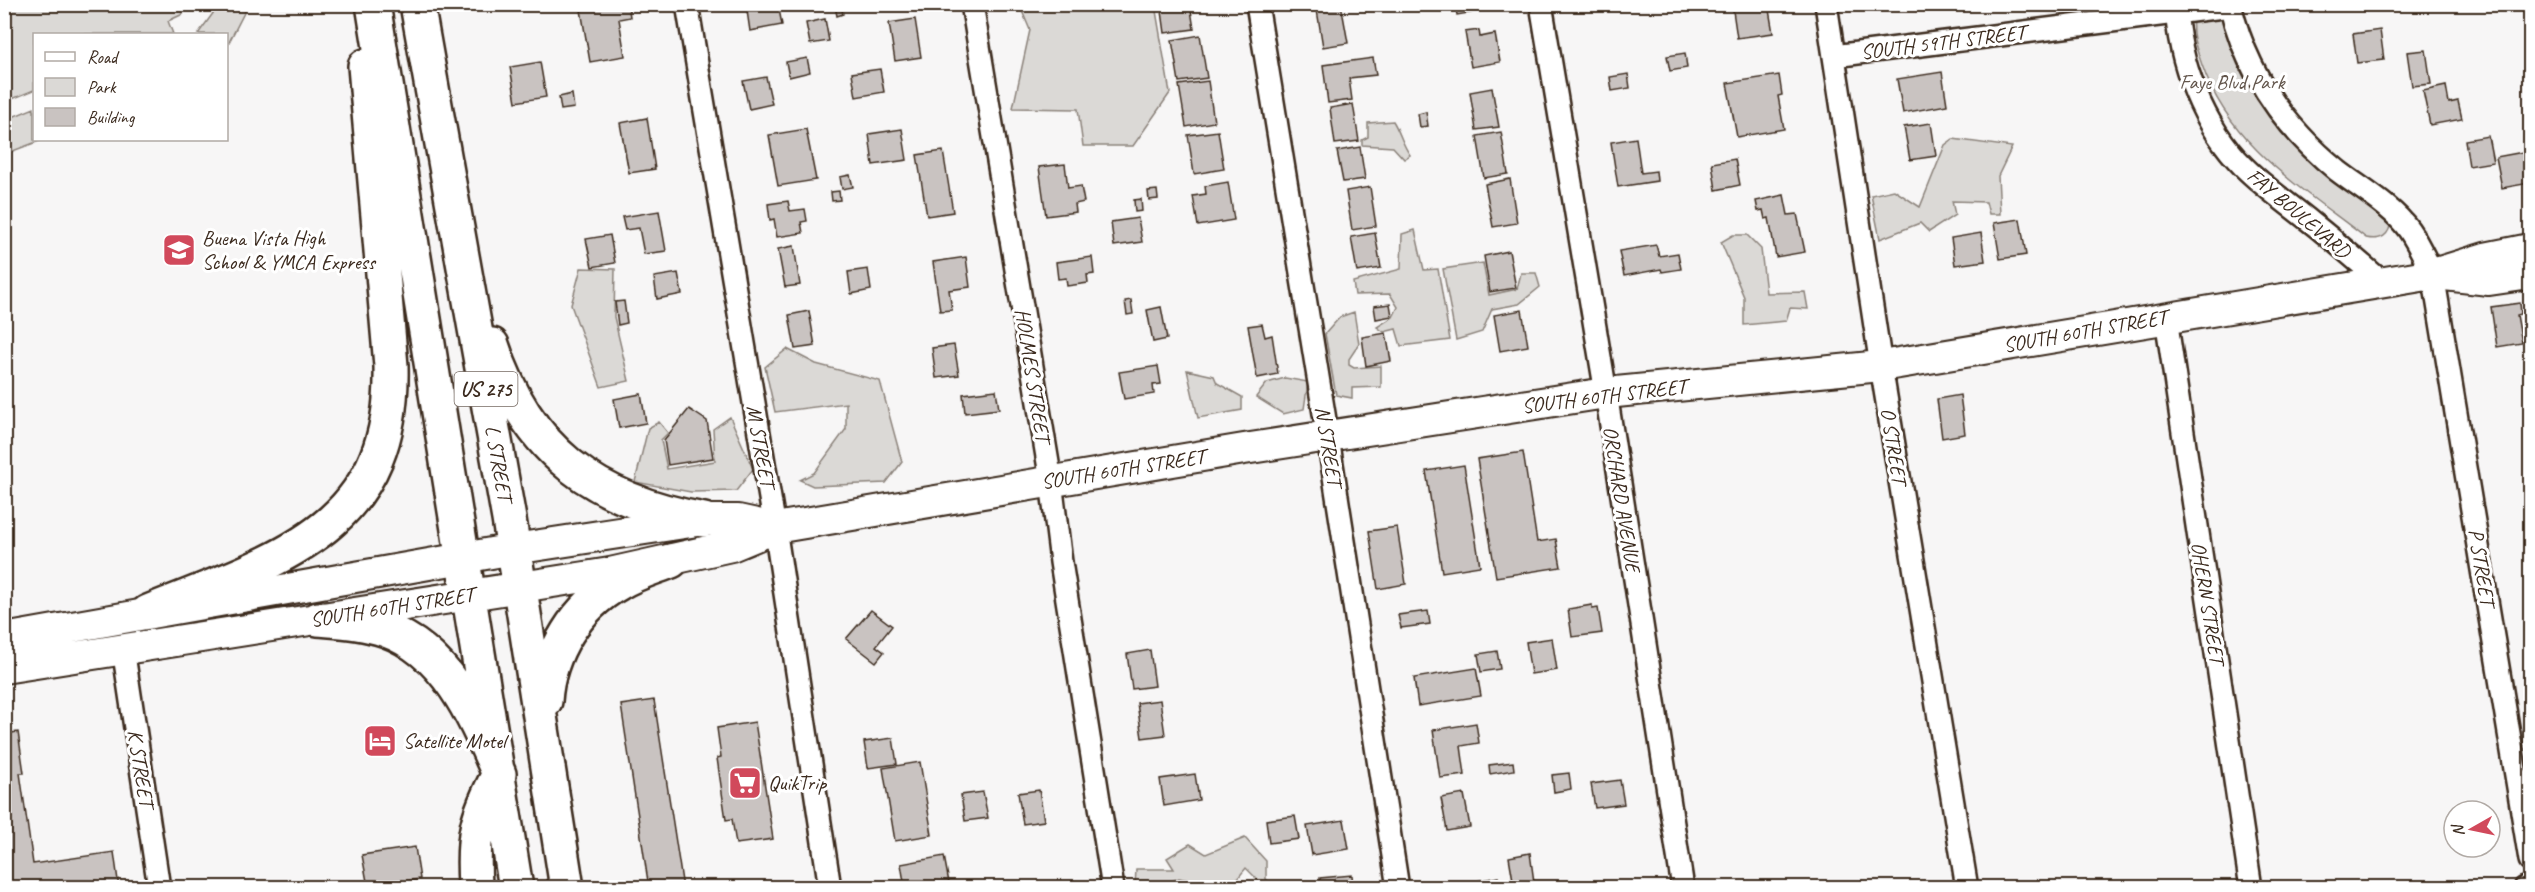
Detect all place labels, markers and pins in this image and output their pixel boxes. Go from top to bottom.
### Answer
place label: Buena Vista High School & YMCA Express [202,225,377,275]
school or university icon: Buena Vista High School & YMCA Express [161,232,197,268]
hotel icon: Satellite Motel [362,723,398,759]
place label: Satellite Motel [403,728,509,754]
supermarket icon: QuikTrip [727,765,763,801]
place label: QuikTrip [768,770,828,796]

